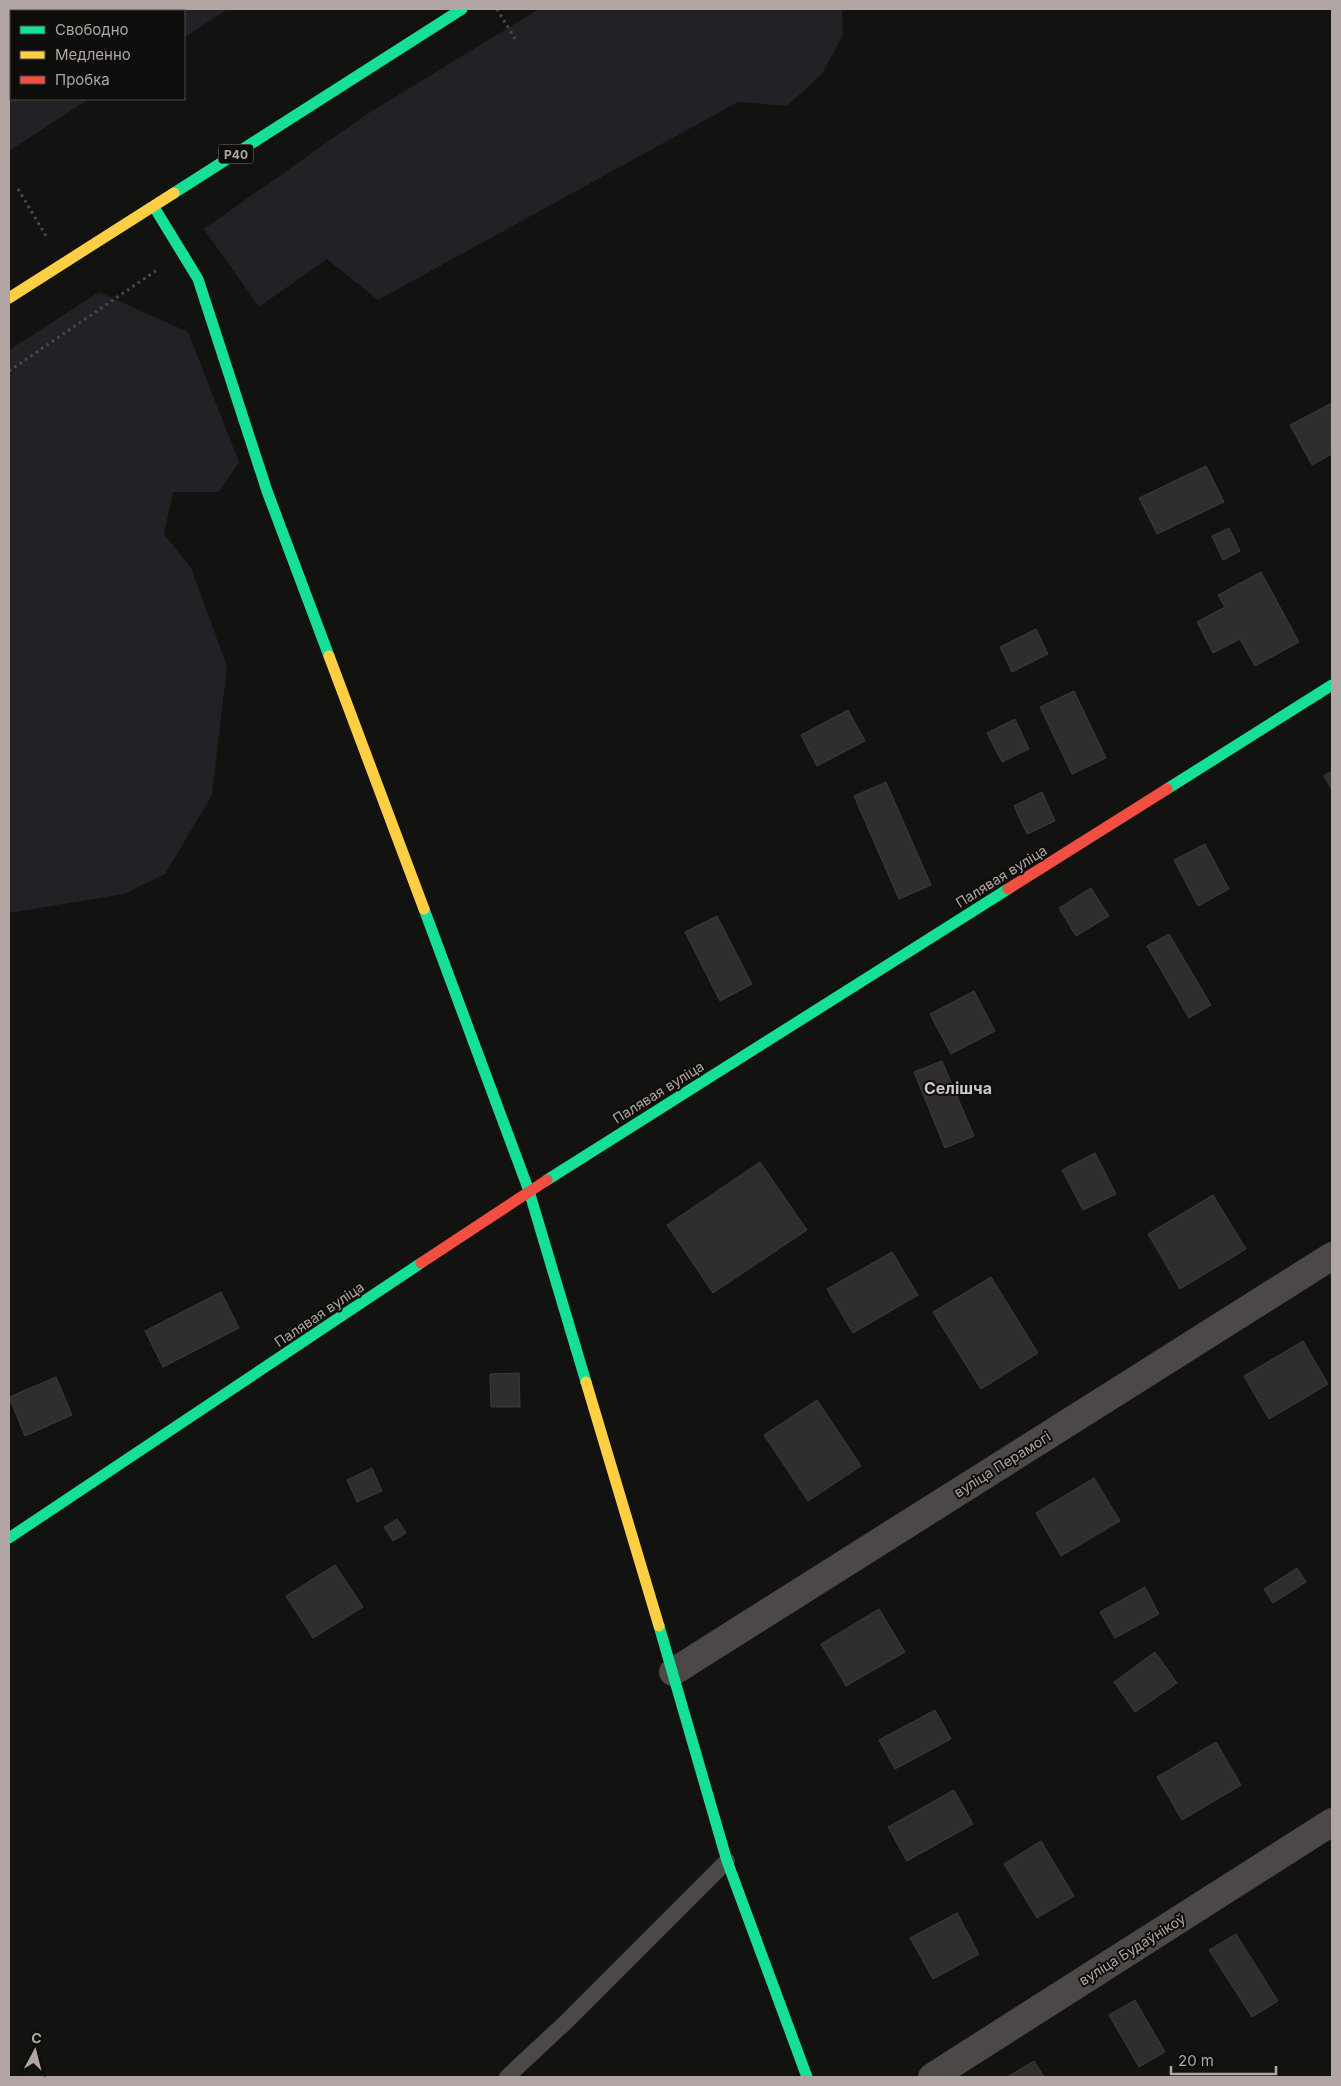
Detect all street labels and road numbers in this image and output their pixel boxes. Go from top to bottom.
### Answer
road number: Р40 [218,144,254,164]
street label: Палявая вуліца [952,841,1050,911]
street label: Палявая вуліца [609,1057,707,1127]
street label: Палявая вуліца [271,1278,367,1350]
street label: вуліца Перамогі [951,1427,1053,1501]
street label: вуліца Будаўнікоў [1076,1909,1188,1989]

